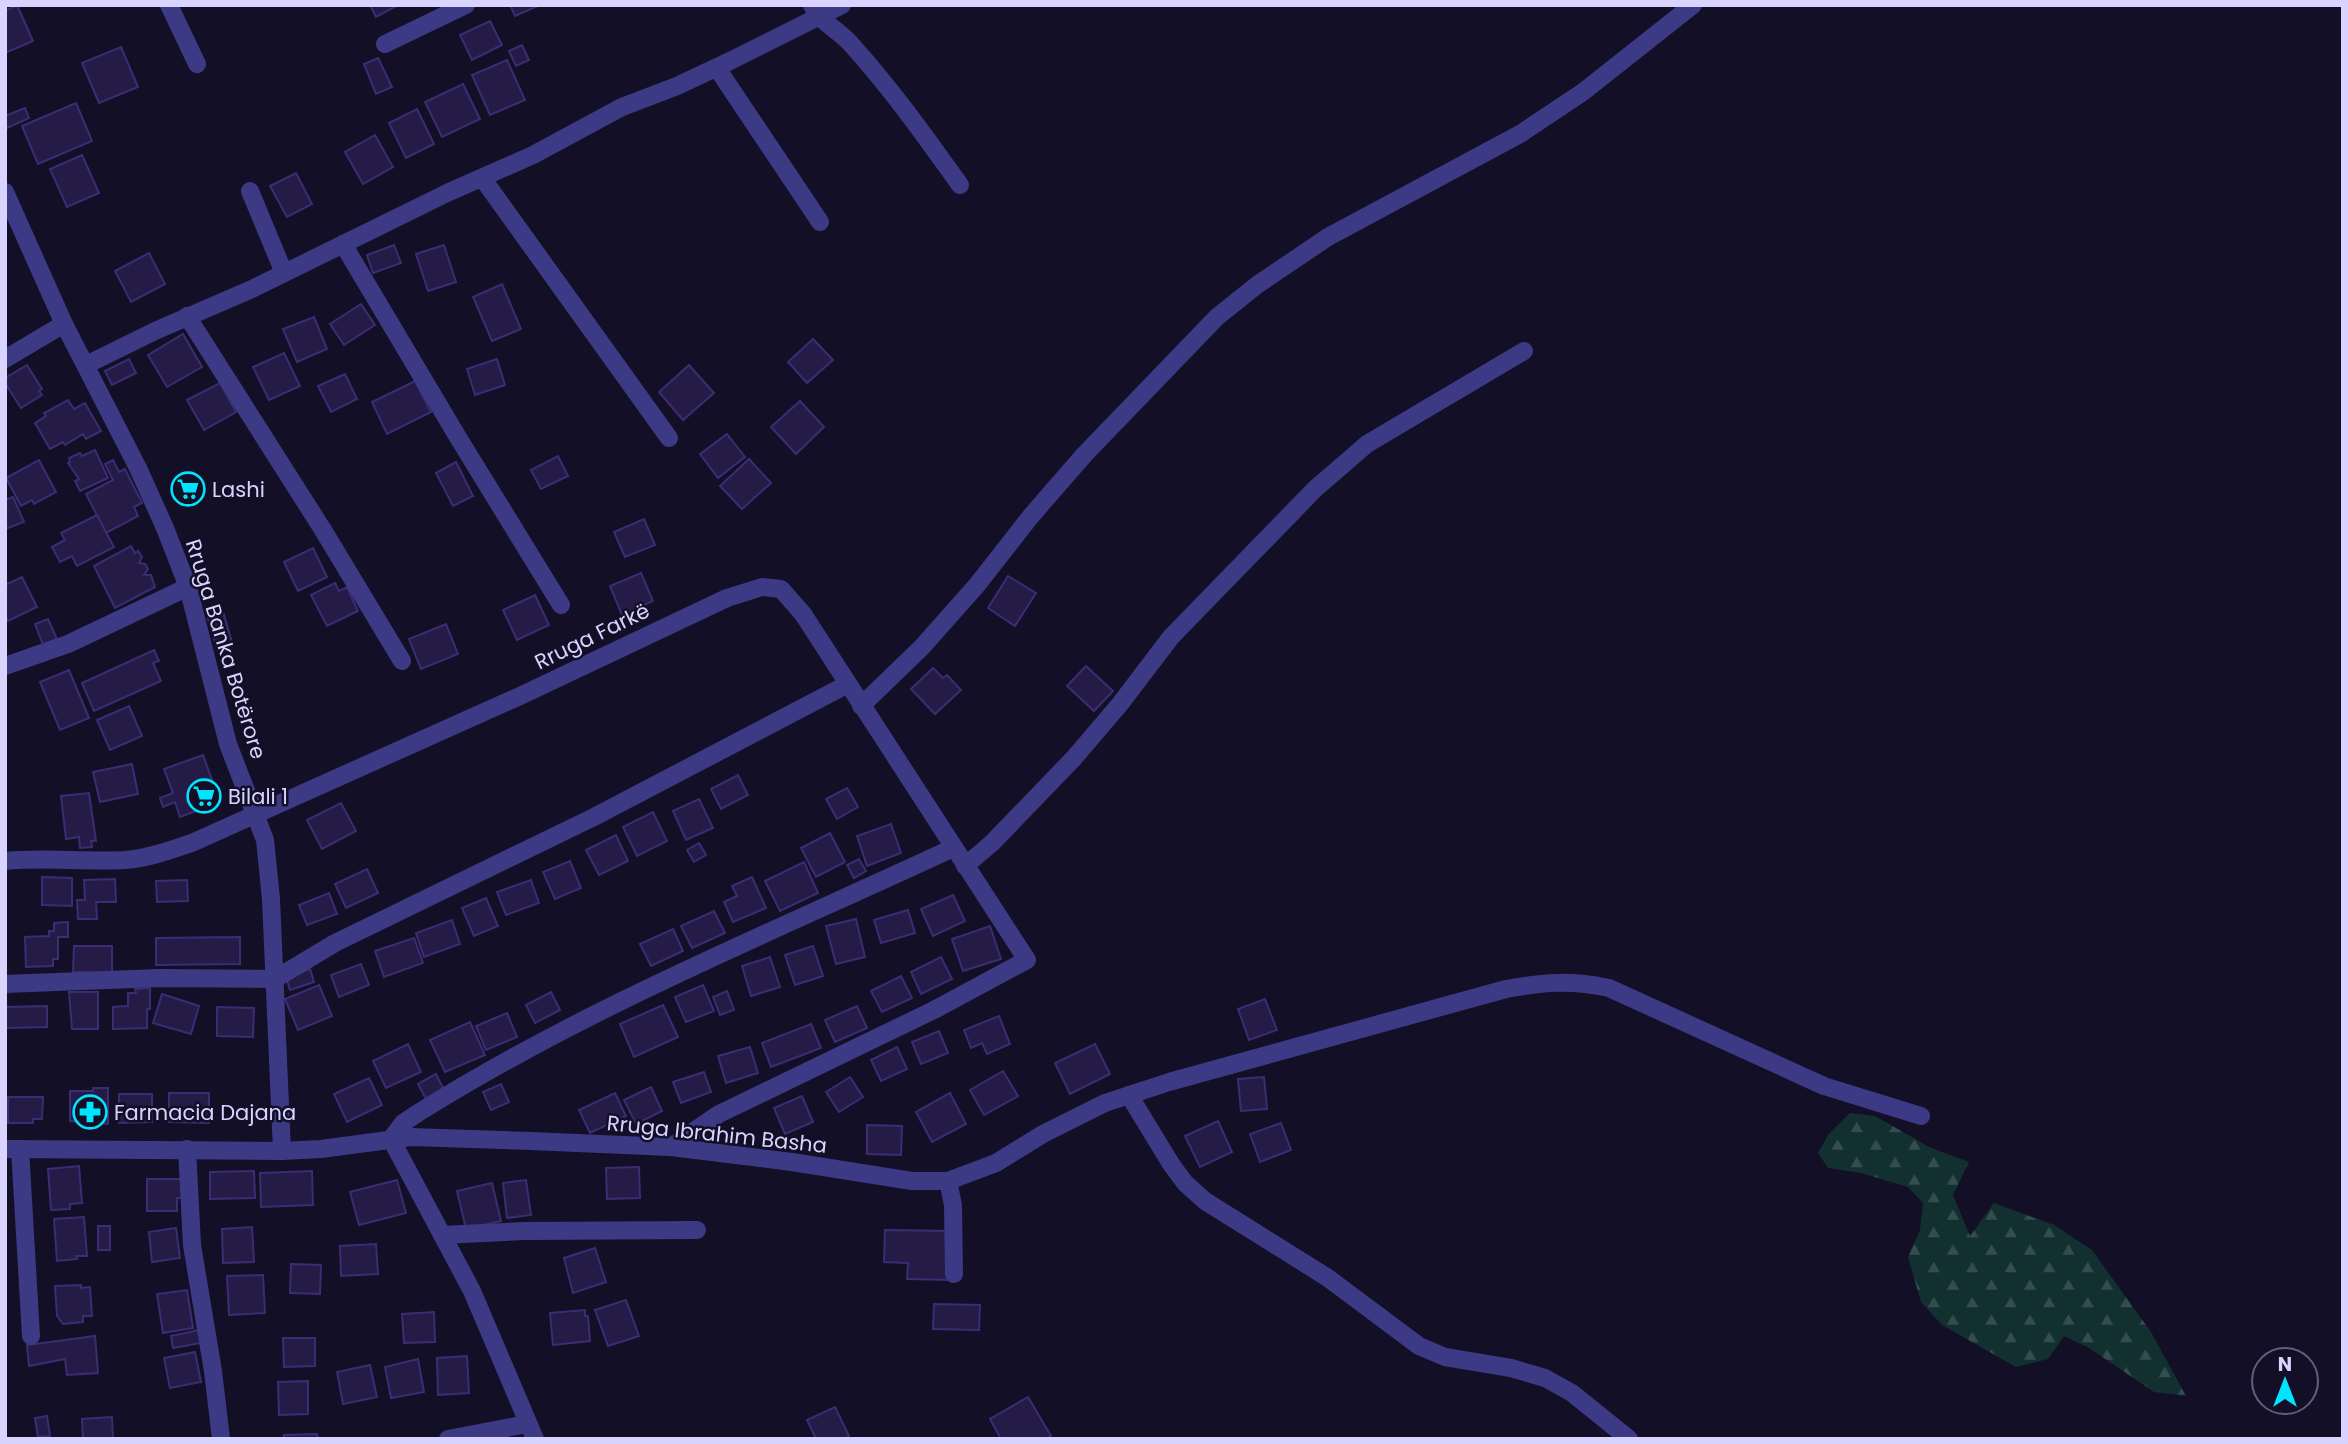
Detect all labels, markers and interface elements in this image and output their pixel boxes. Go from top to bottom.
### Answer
supermarket icon: Lashi [169,470,207,508]
place label: Lashi [212,475,265,504]
street label: Rruga Banka Botërore [179,536,273,762]
street label: Rruga Farkë [530,596,654,676]
supermarket icon: Bilali 1 [185,777,223,815]
place label: Bilali 1 [228,782,288,811]
pharmacy icon: Farmacia Dajana [71,1093,109,1131]
place label: Farmacia Dajana [114,1098,296,1127]
street label: Rruga Ibrahim Basha [606,1108,828,1160]
north arrow [2250,1346,2320,1416]
text: N [2278,1351,2292,1378]

